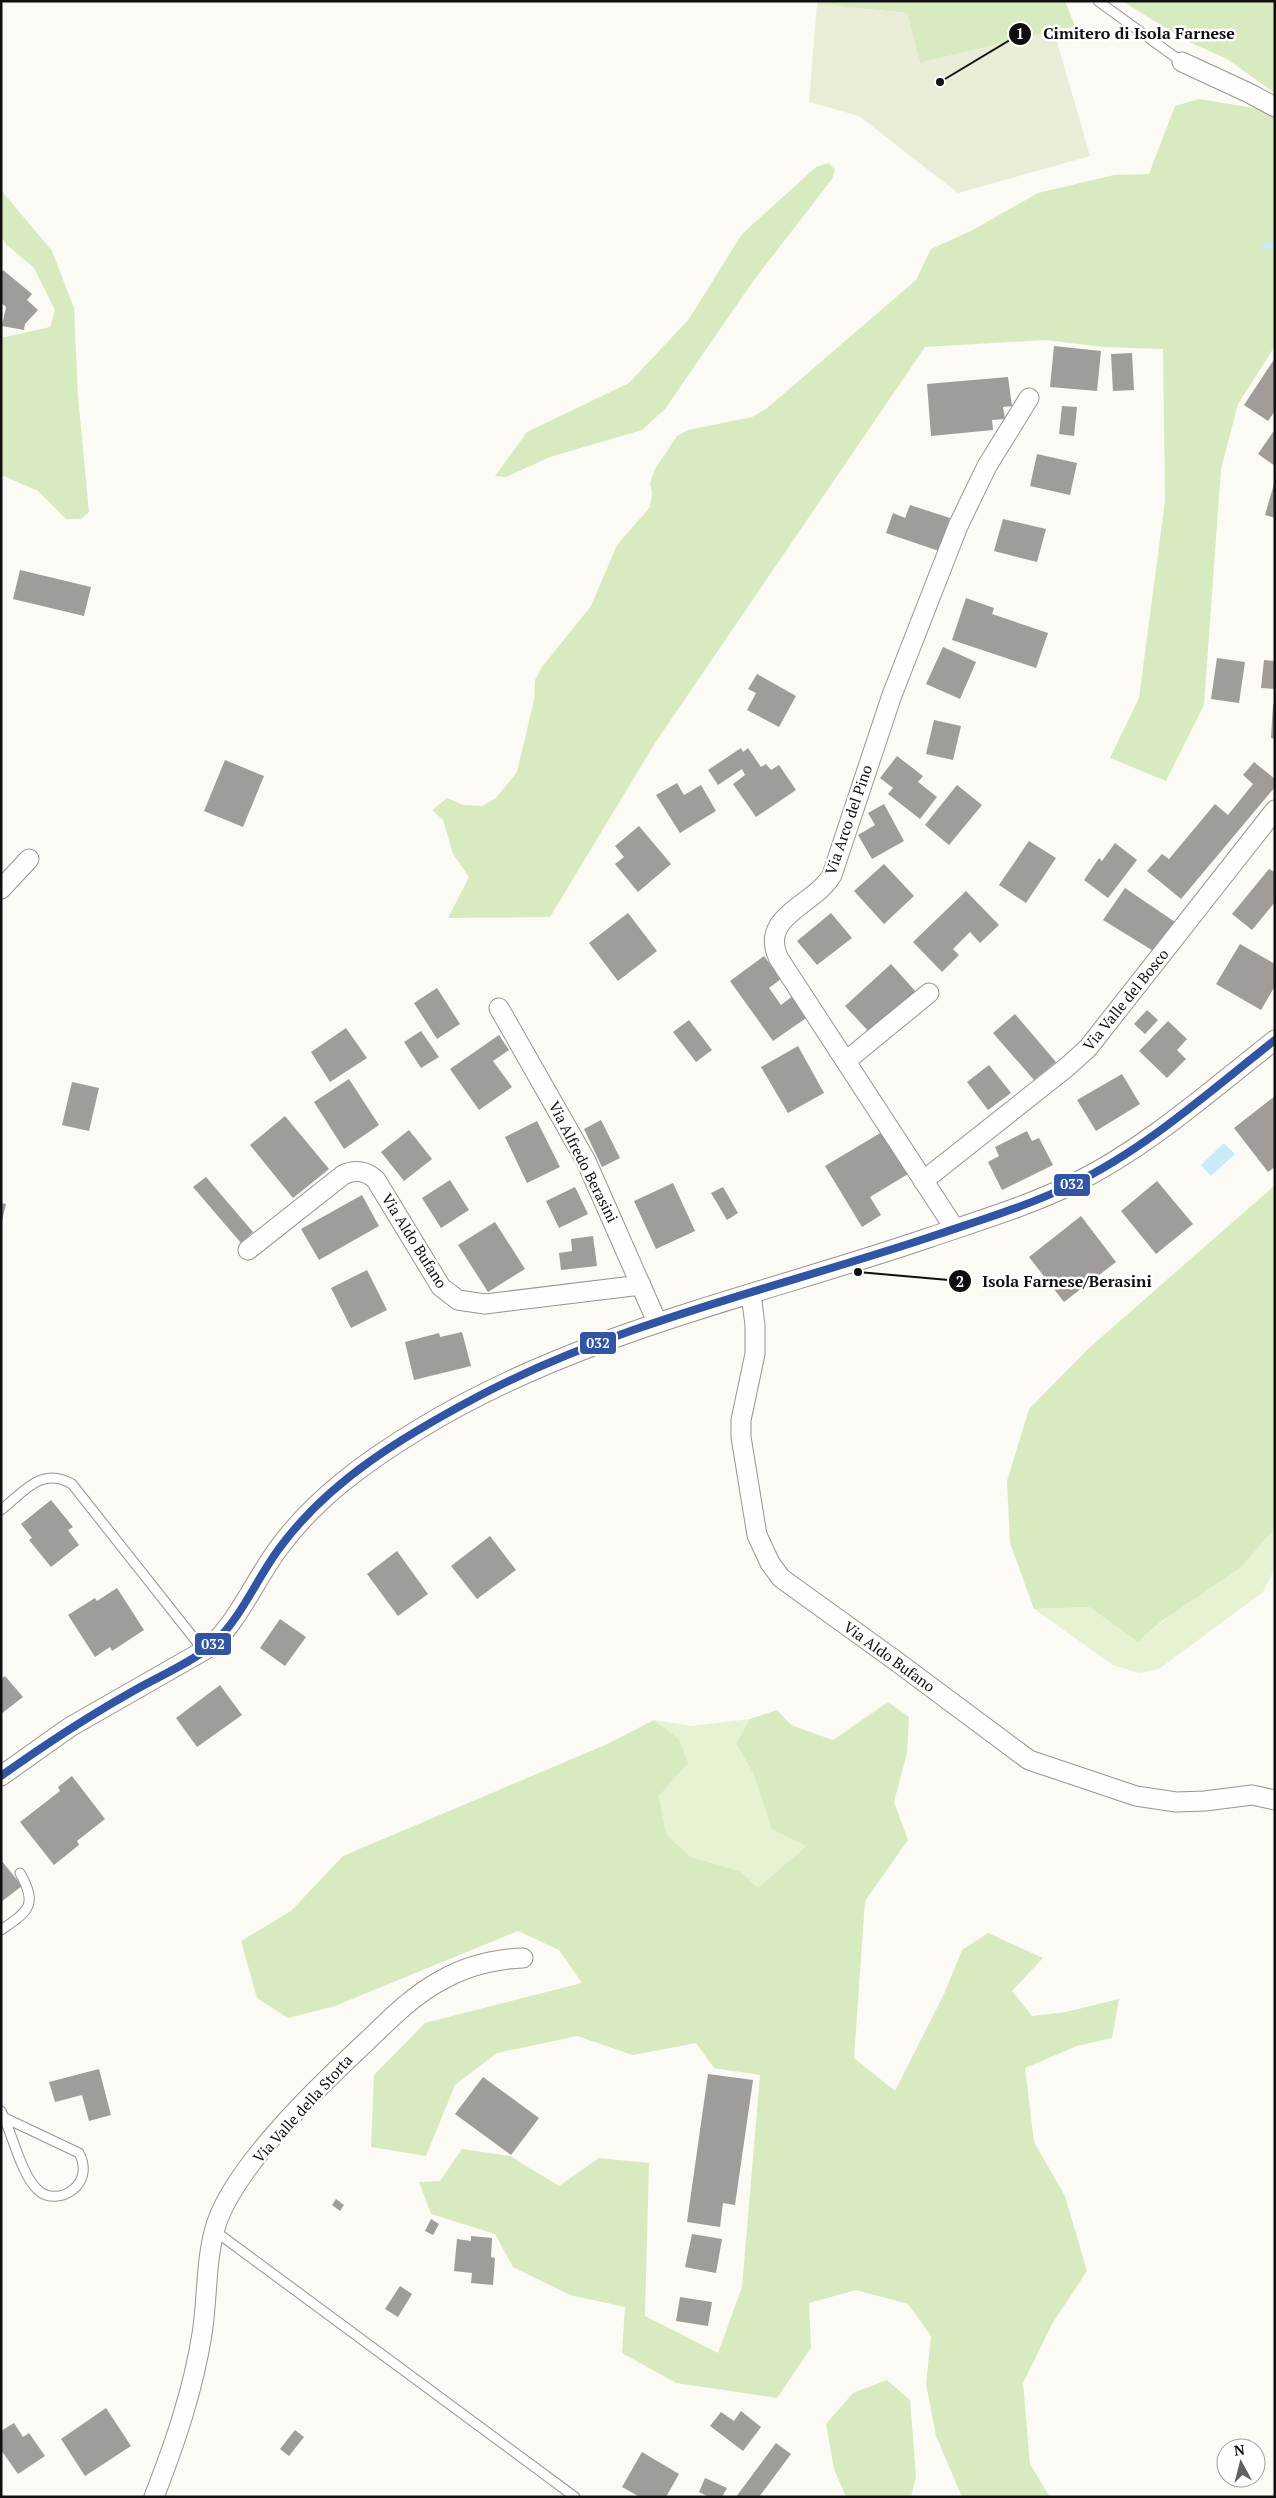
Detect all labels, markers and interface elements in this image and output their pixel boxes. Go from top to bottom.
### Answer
callout: Cimitero di Isola Farnese [1008,18,1245,49]
text: Cimitero di Isola Farnese [1043,22,1235,44]
text: 1 [1016,23,1024,43]
street label: Via Arco del Pino [820,762,876,877]
street label: Via Valle del Bosco [1078,944,1172,1054]
street label: Via Alfredo Berasini [545,1097,623,1226]
line badge: 032 [1053,1173,1091,1197]
text: 032 [1060,1174,1084,1193]
street label: Via Aldo Bufano [378,1189,452,1292]
callout: Isola Farnese/Berasini [947,1266,1162,1297]
text: Isola Farnese/Berasini [982,1270,1152,1292]
text: 2 [956,1271,964,1291]
line badge: 032 [579,1331,617,1355]
text: 032 [586,1333,610,1352]
street label: Via Aldo Bufano [840,1616,939,1696]
line badge: 032 [194,1632,232,1656]
text: 032 [201,1634,225,1653]
street label: Via Valle della Storta [248,2050,357,2167]
north arrow [1216,2438,1266,2488]
text: N [1233,2439,1246,2460]

